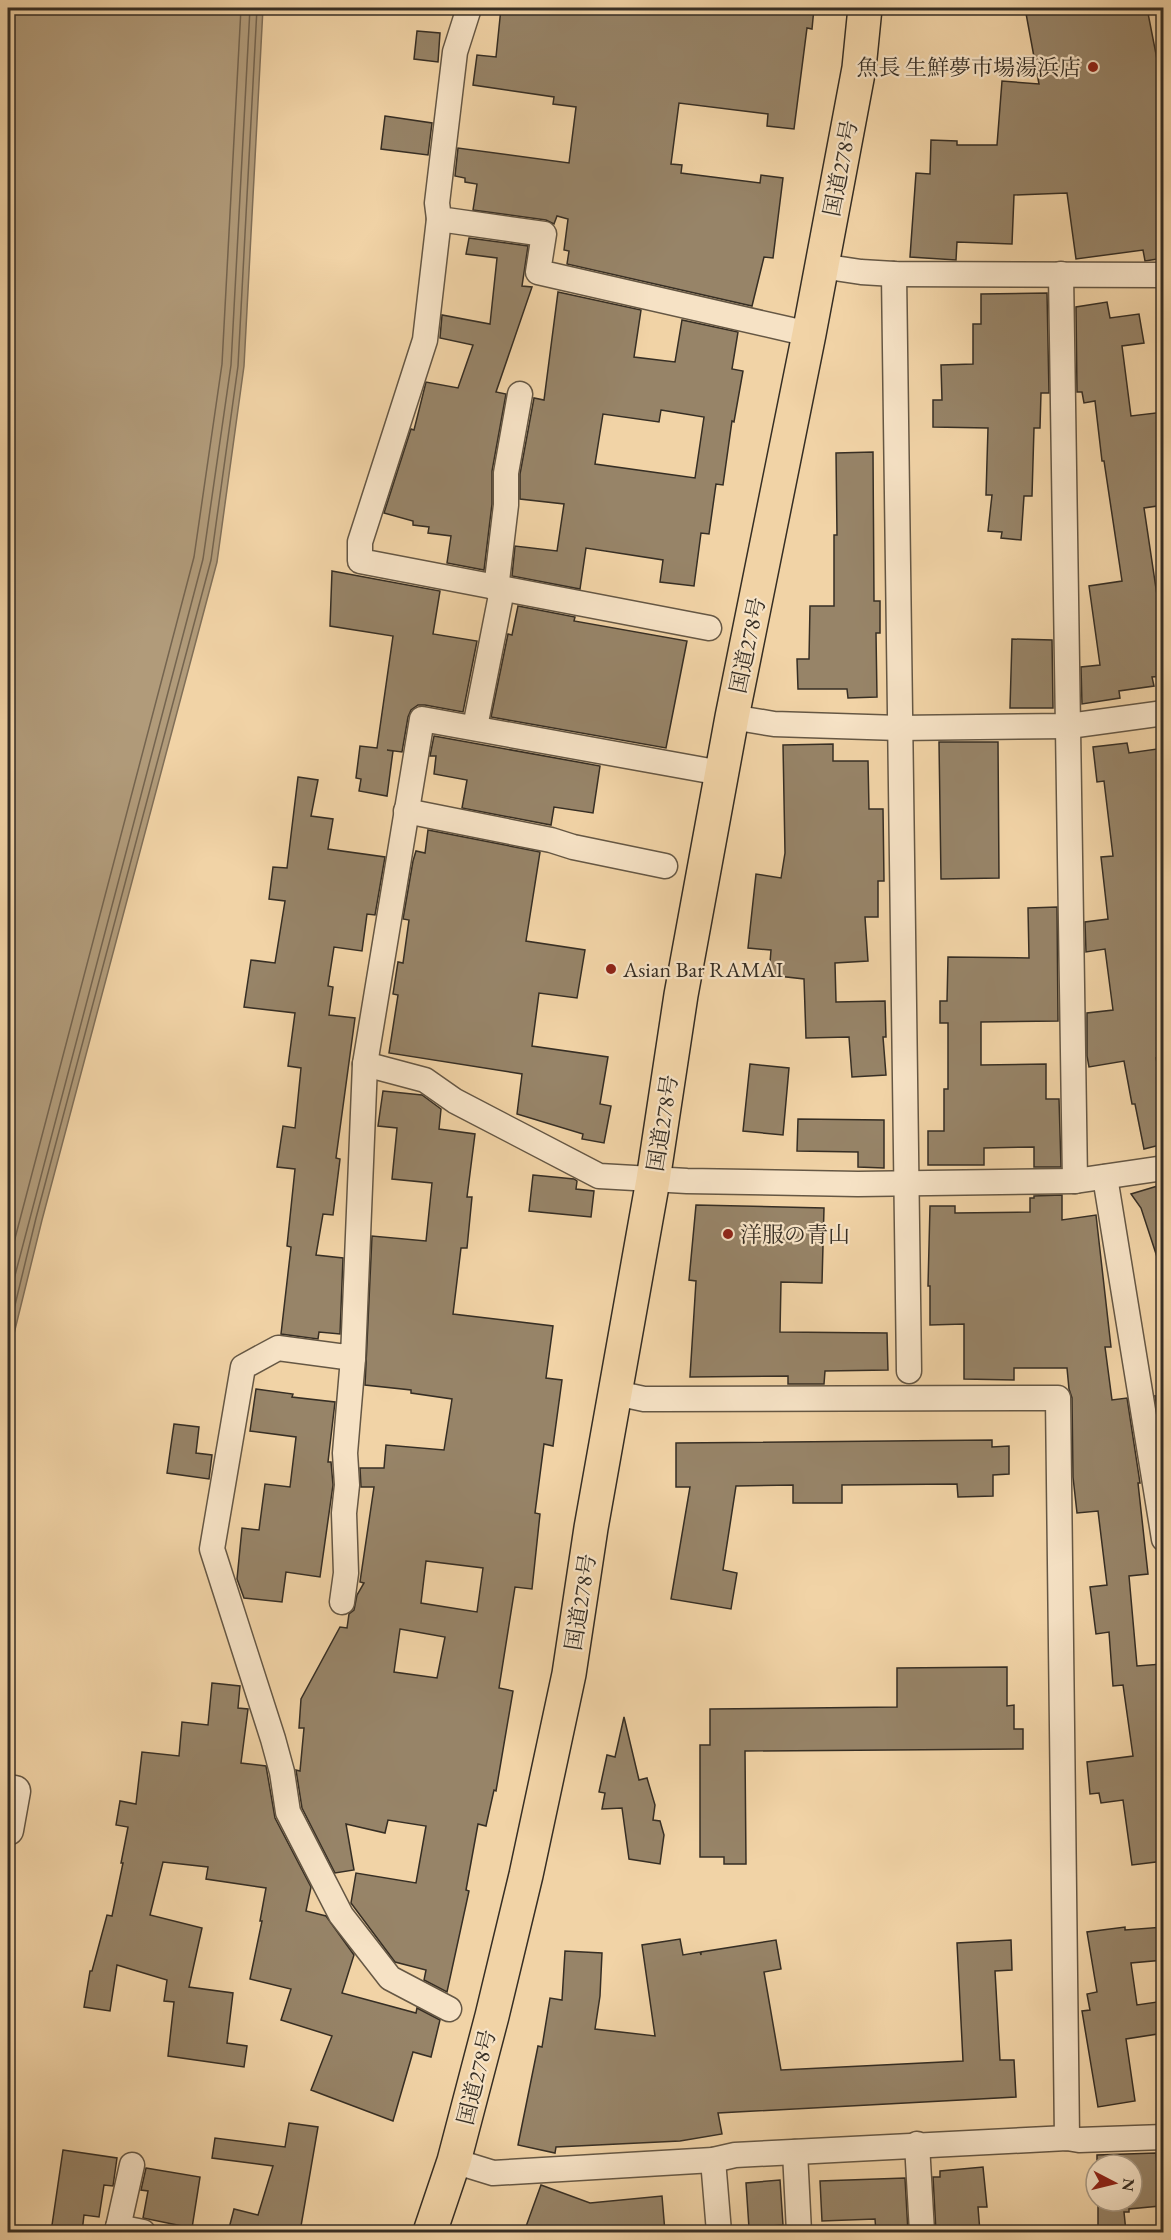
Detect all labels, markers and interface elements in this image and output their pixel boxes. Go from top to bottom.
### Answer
place label: 魚長 生鮮夢市場湯浜店 [857,53,1081,82]
marker: 魚長 生鮮夢市場湯浜店 [1086,60,1100,74]
street label: 国道278号 [817,117,864,219]
street label: 国道278号 [723,594,772,696]
place label: Asian Bar RAMAI [622,955,784,984]
marker: Asian Bar RAMAI [604,962,618,976]
street label: 国道278号 [641,1073,684,1174]
place label: 洋服の青山 [740,1220,850,1249]
marker: 洋服の青山 [721,1227,735,1241]
street label: 国道278号 [559,1552,602,1653]
street label: 国道278号 [451,2026,502,2128]
north arrow [1084,2153,1144,2213]
text: N [1117,2177,1140,2193]

